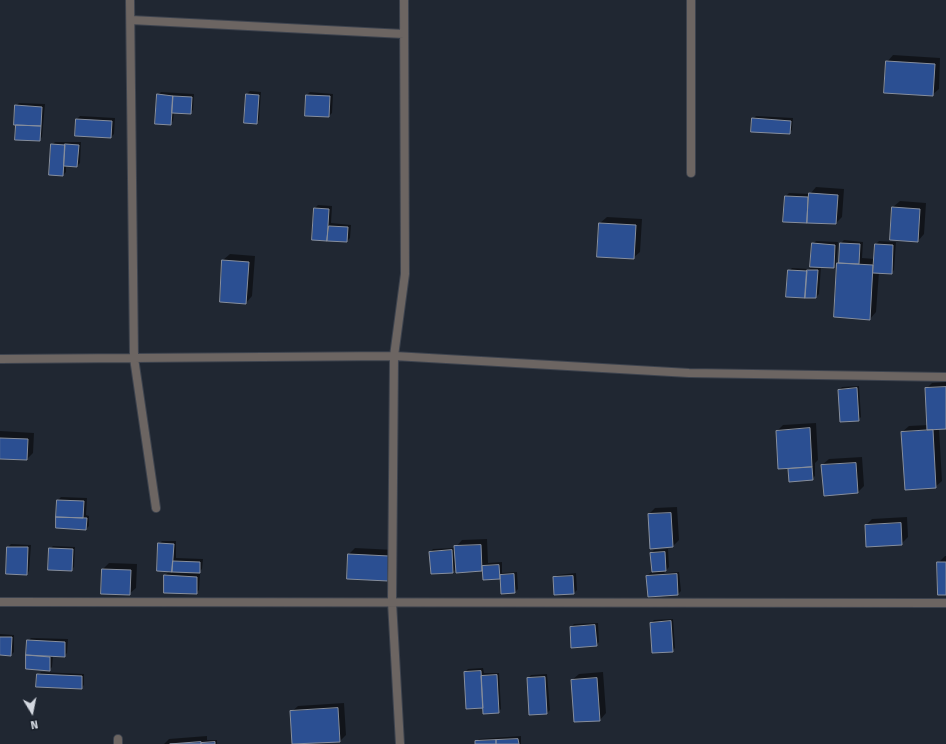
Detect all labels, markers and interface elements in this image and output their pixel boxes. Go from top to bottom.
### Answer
north arrow [12,692,52,732]
text: N [29,717,39,731]

